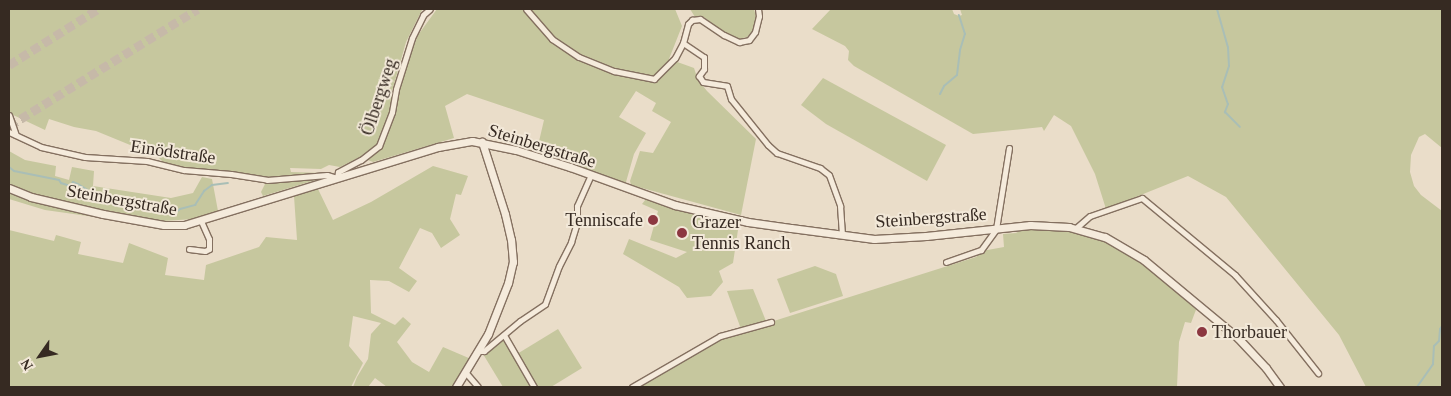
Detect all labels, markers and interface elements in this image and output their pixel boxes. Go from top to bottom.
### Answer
street label: Ölbergweg [356,56,402,138]
street label: Steinbergstraße [485,119,599,173]
street label: Einödstraße [129,135,217,169]
street label: Steinbergstraße [65,180,179,220]
street label: Steinbergstraße [875,203,987,233]
place label: Tenniscafe [565,209,643,231]
place label: Grazer Tennis Ranch [692,212,790,254]
marker: Tenniscafe [647,214,659,226]
marker: Grazer Tennis Ranch [676,227,688,239]
place label: Thorbauer [1212,321,1287,343]
marker: Thorbauer [1196,326,1208,338]
north arrow [15,331,65,381]
text: N [18,356,36,373]

